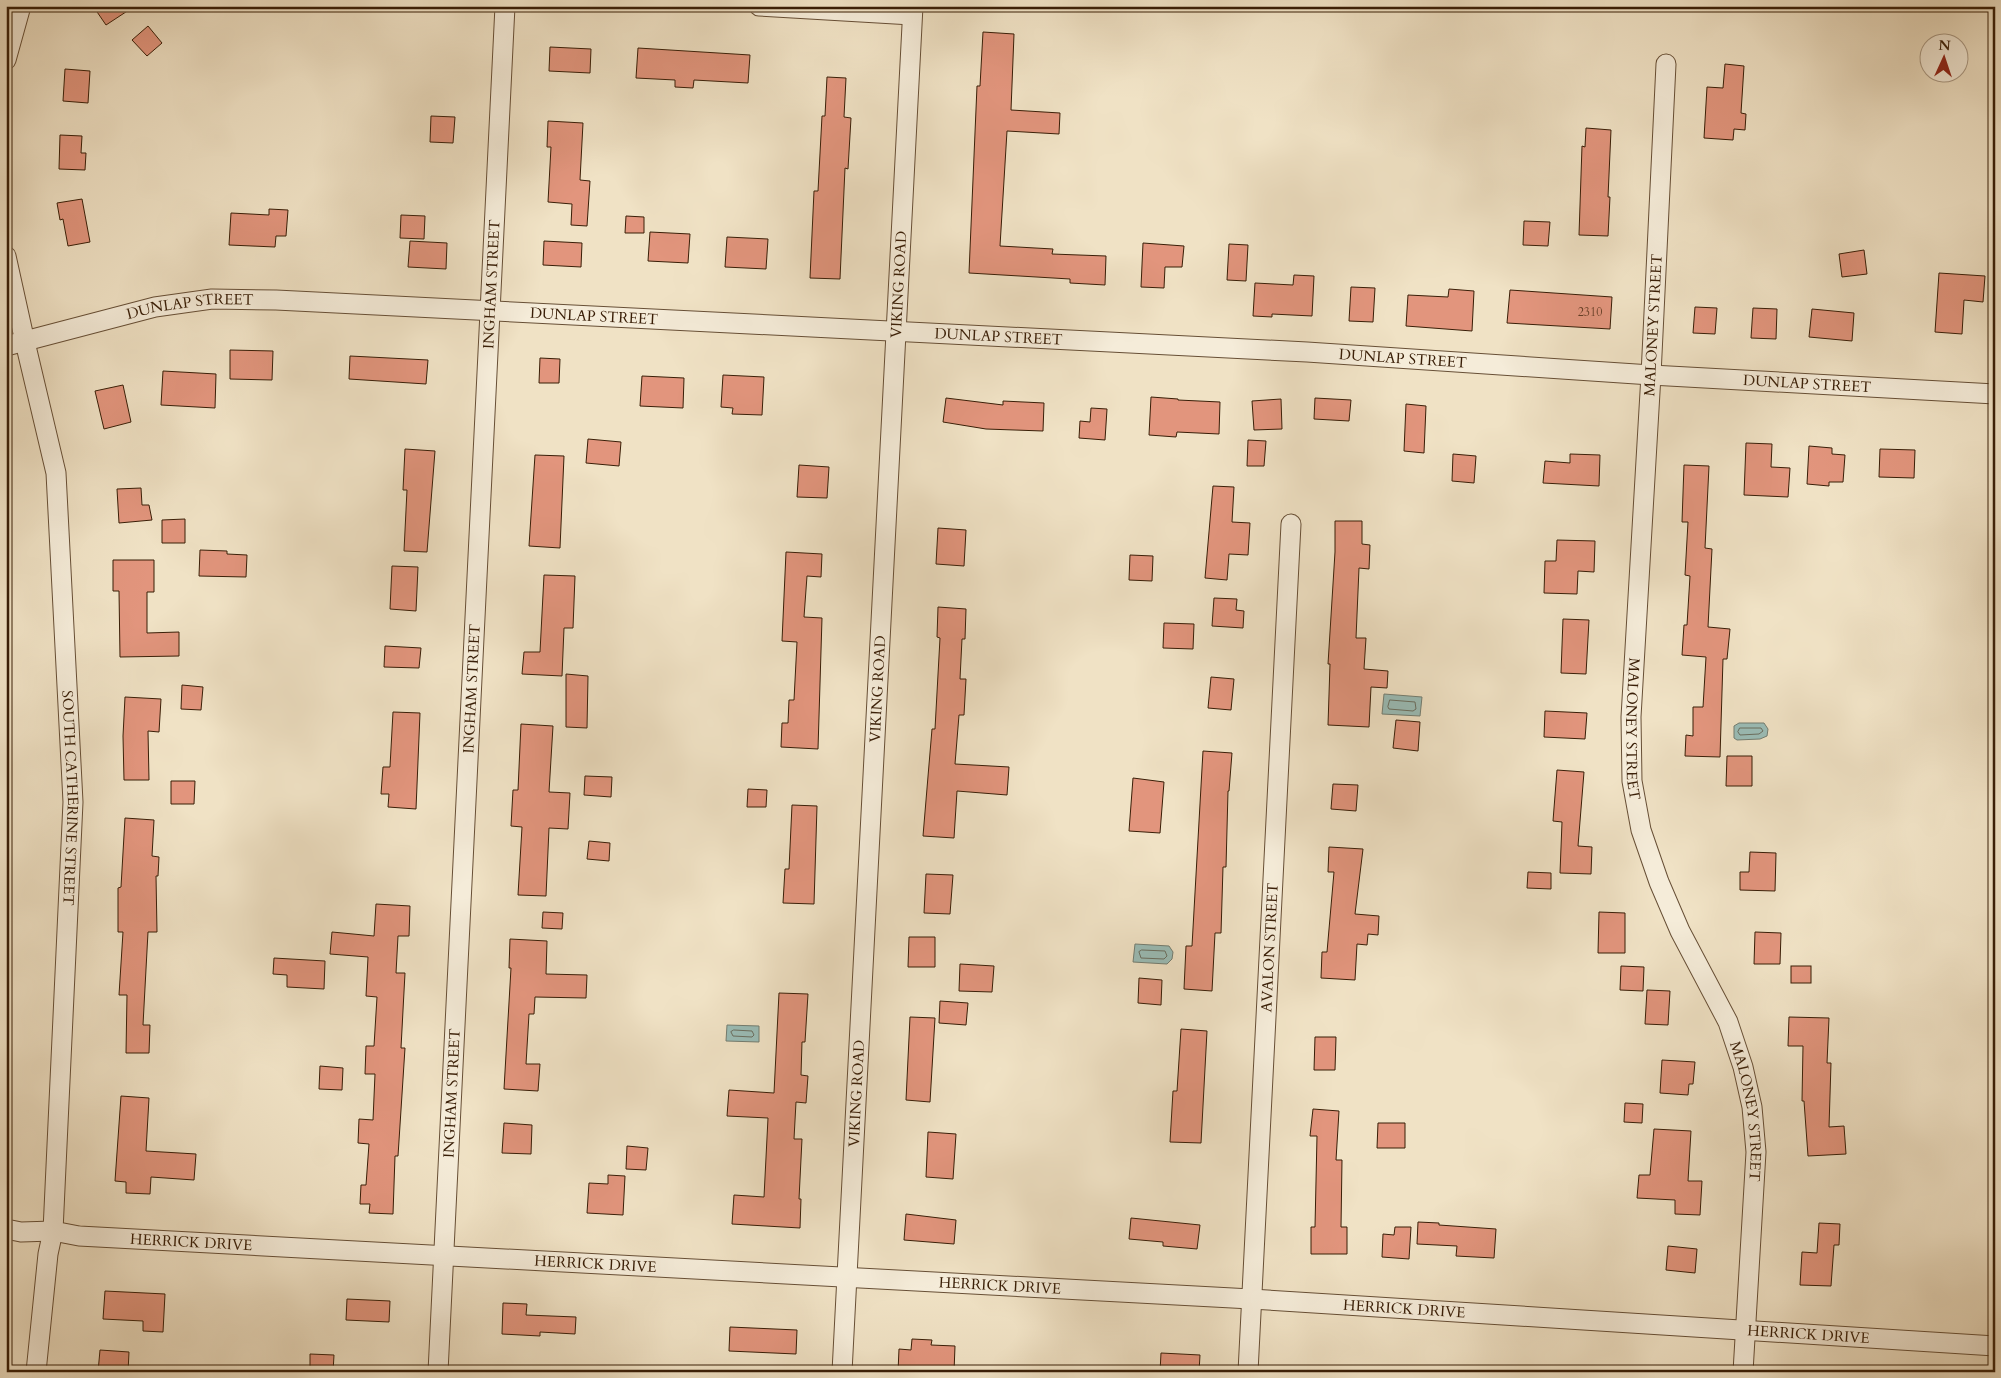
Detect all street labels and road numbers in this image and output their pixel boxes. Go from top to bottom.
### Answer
street label: INGHAM STREET [478,219,505,350]
street label: VIKING ROAD [886,230,911,339]
street label: MALONEY STREET [1639,253,1667,397]
street label: DUNLAP STREET [124,289,254,324]
street label: DUNLAP STREET [529,303,659,329]
street label: DUNLAP STREET [934,323,1063,350]
street label: DUNLAP STREET [1338,344,1468,373]
street label: DUNLAP STREET [1742,370,1872,397]
street label: INGHAM STREET [458,624,485,754]
street label: VIKING ROAD [865,635,890,743]
street label: MALONEY STREET [1621,657,1645,802]
street label: SOUTH CATHERINE STREET [57,690,83,906]
street label: AVALON STREET [1256,882,1283,1013]
street label: INGHAM STREET [439,1028,465,1159]
street label: MALONEY STREET [1725,1038,1766,1182]
street label: VIKING ROAD [844,1039,869,1148]
street label: HERRICK DRIVE [129,1229,253,1255]
street label: HERRICK DRIVE [534,1250,657,1277]
street label: HERRICK DRIVE [938,1272,1062,1299]
street label: HERRICK DRIVE [1342,1295,1466,1323]
street label: HERRICK DRIVE [1747,1320,1870,1348]

